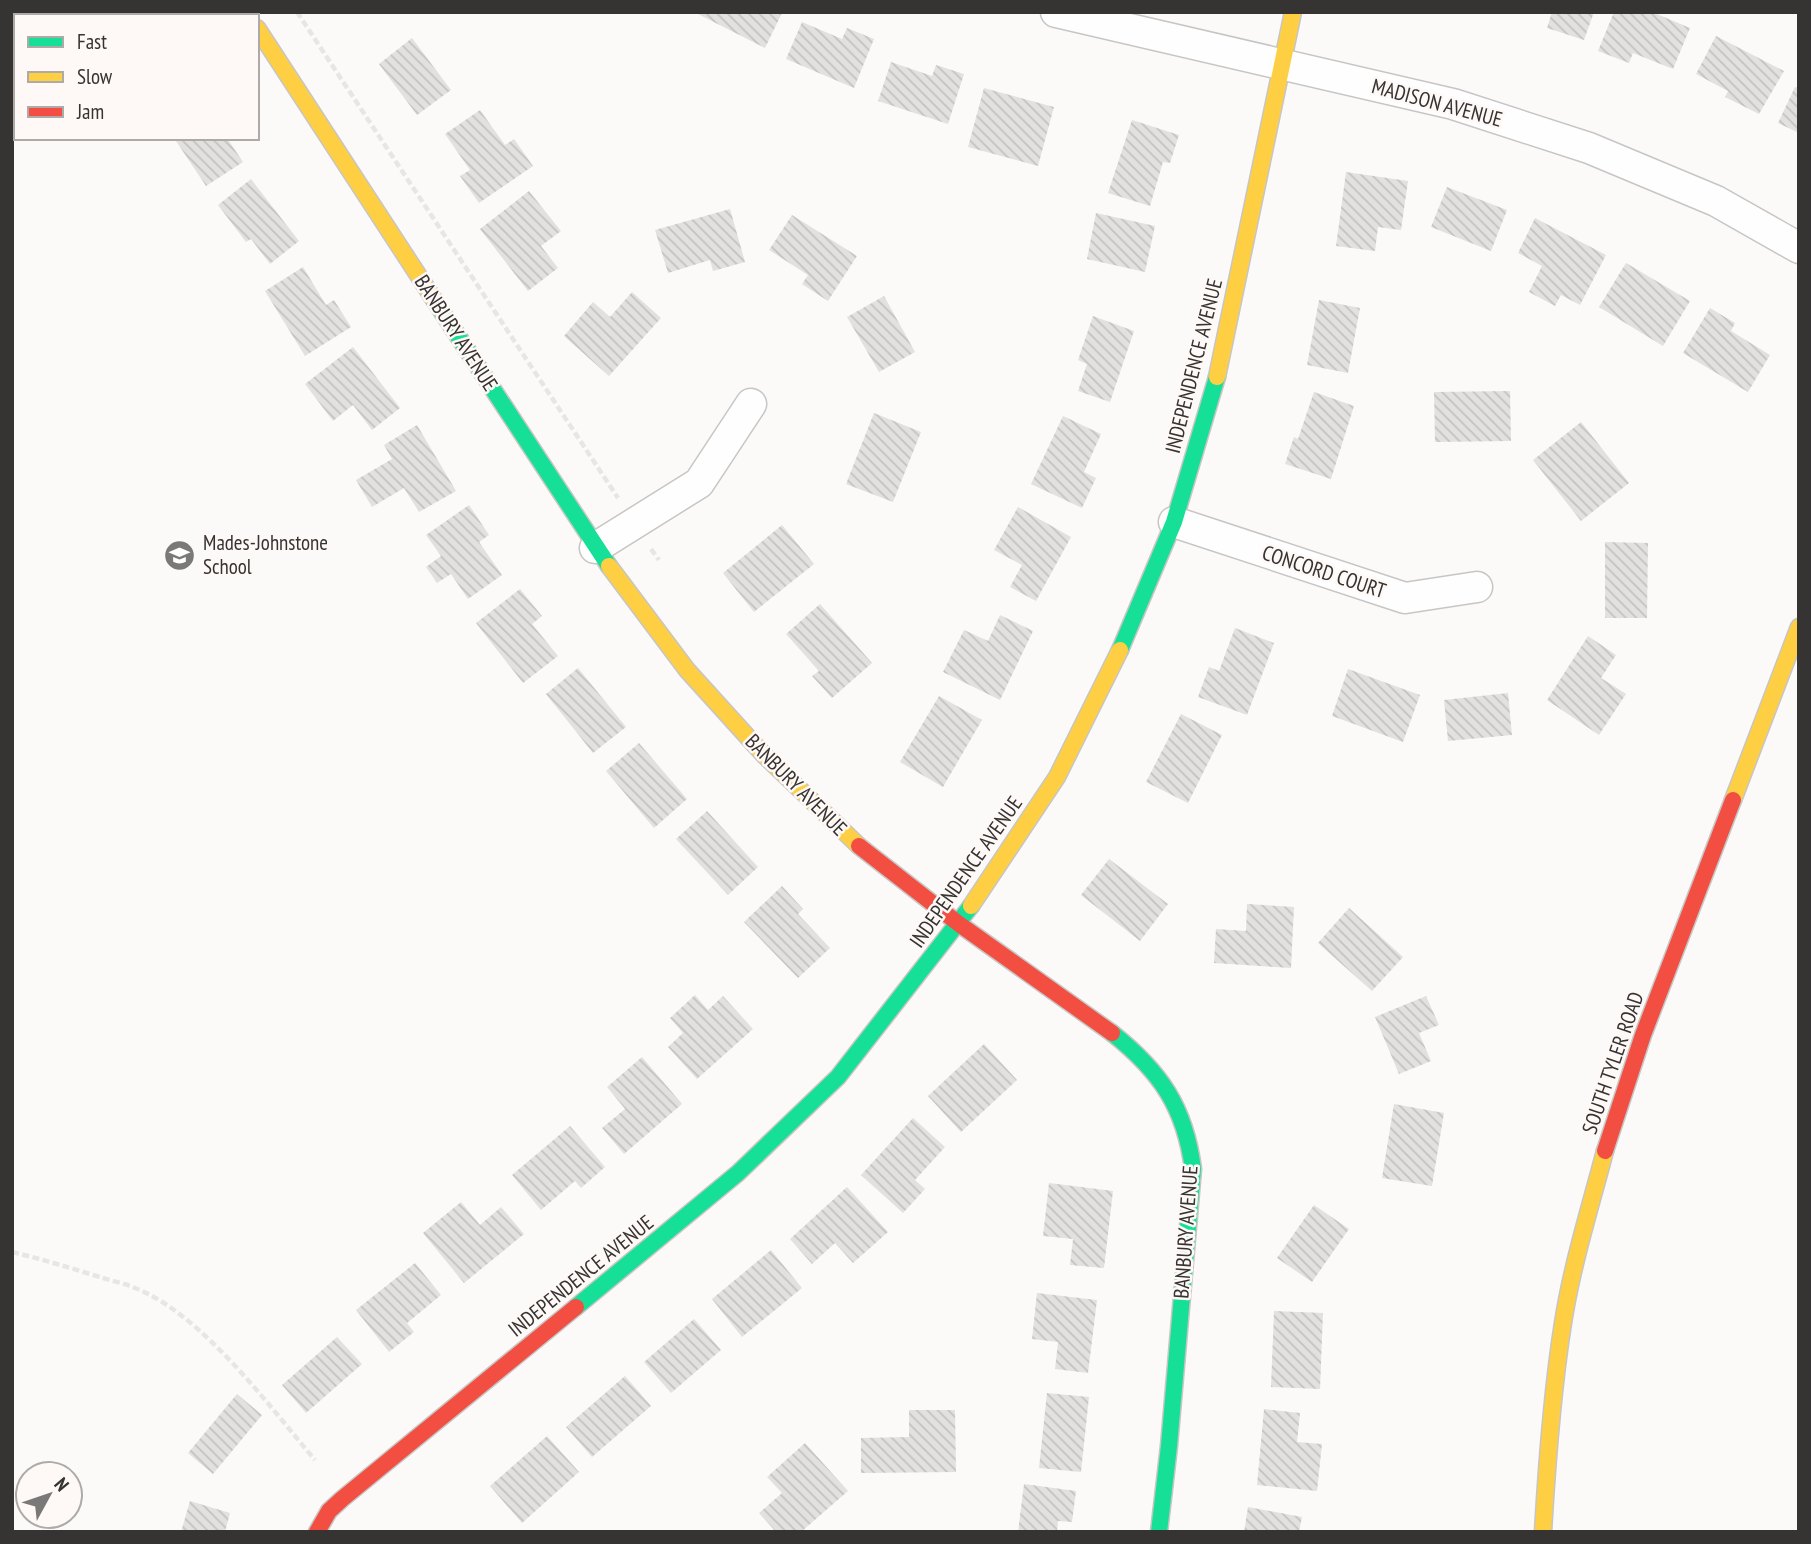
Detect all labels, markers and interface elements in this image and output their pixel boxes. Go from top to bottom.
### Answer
legend [14,14,259,140]
text: Fast [77,28,107,55]
text: Slow [77,63,113,90]
street label: MADISON AVENUE [1369,72,1505,133]
text: Jam [76,98,104,125]
street label: BANBURY AVENUE [409,270,504,396]
street label: INDEPENDENCE AVENUE [1159,276,1228,456]
place label: Mades-Johnstone School [203,529,328,580]
school or university icon: Mades-Johnstone School [163,538,197,572]
street label: CONCORD COURT [1259,539,1390,604]
street label: BANBURY AVENUE [740,728,853,841]
street label: INDEPENDENCE AVENUE [903,791,1028,953]
street label: SOUTH TYLER ROAD [1576,988,1649,1137]
street label: BANBURY AVENUE [1167,1165,1204,1299]
street label: INDEPENDENCE AVENUE [503,1209,659,1342]
north arrow [14,1460,84,1530]
text: N [50,1472,75,1496]

